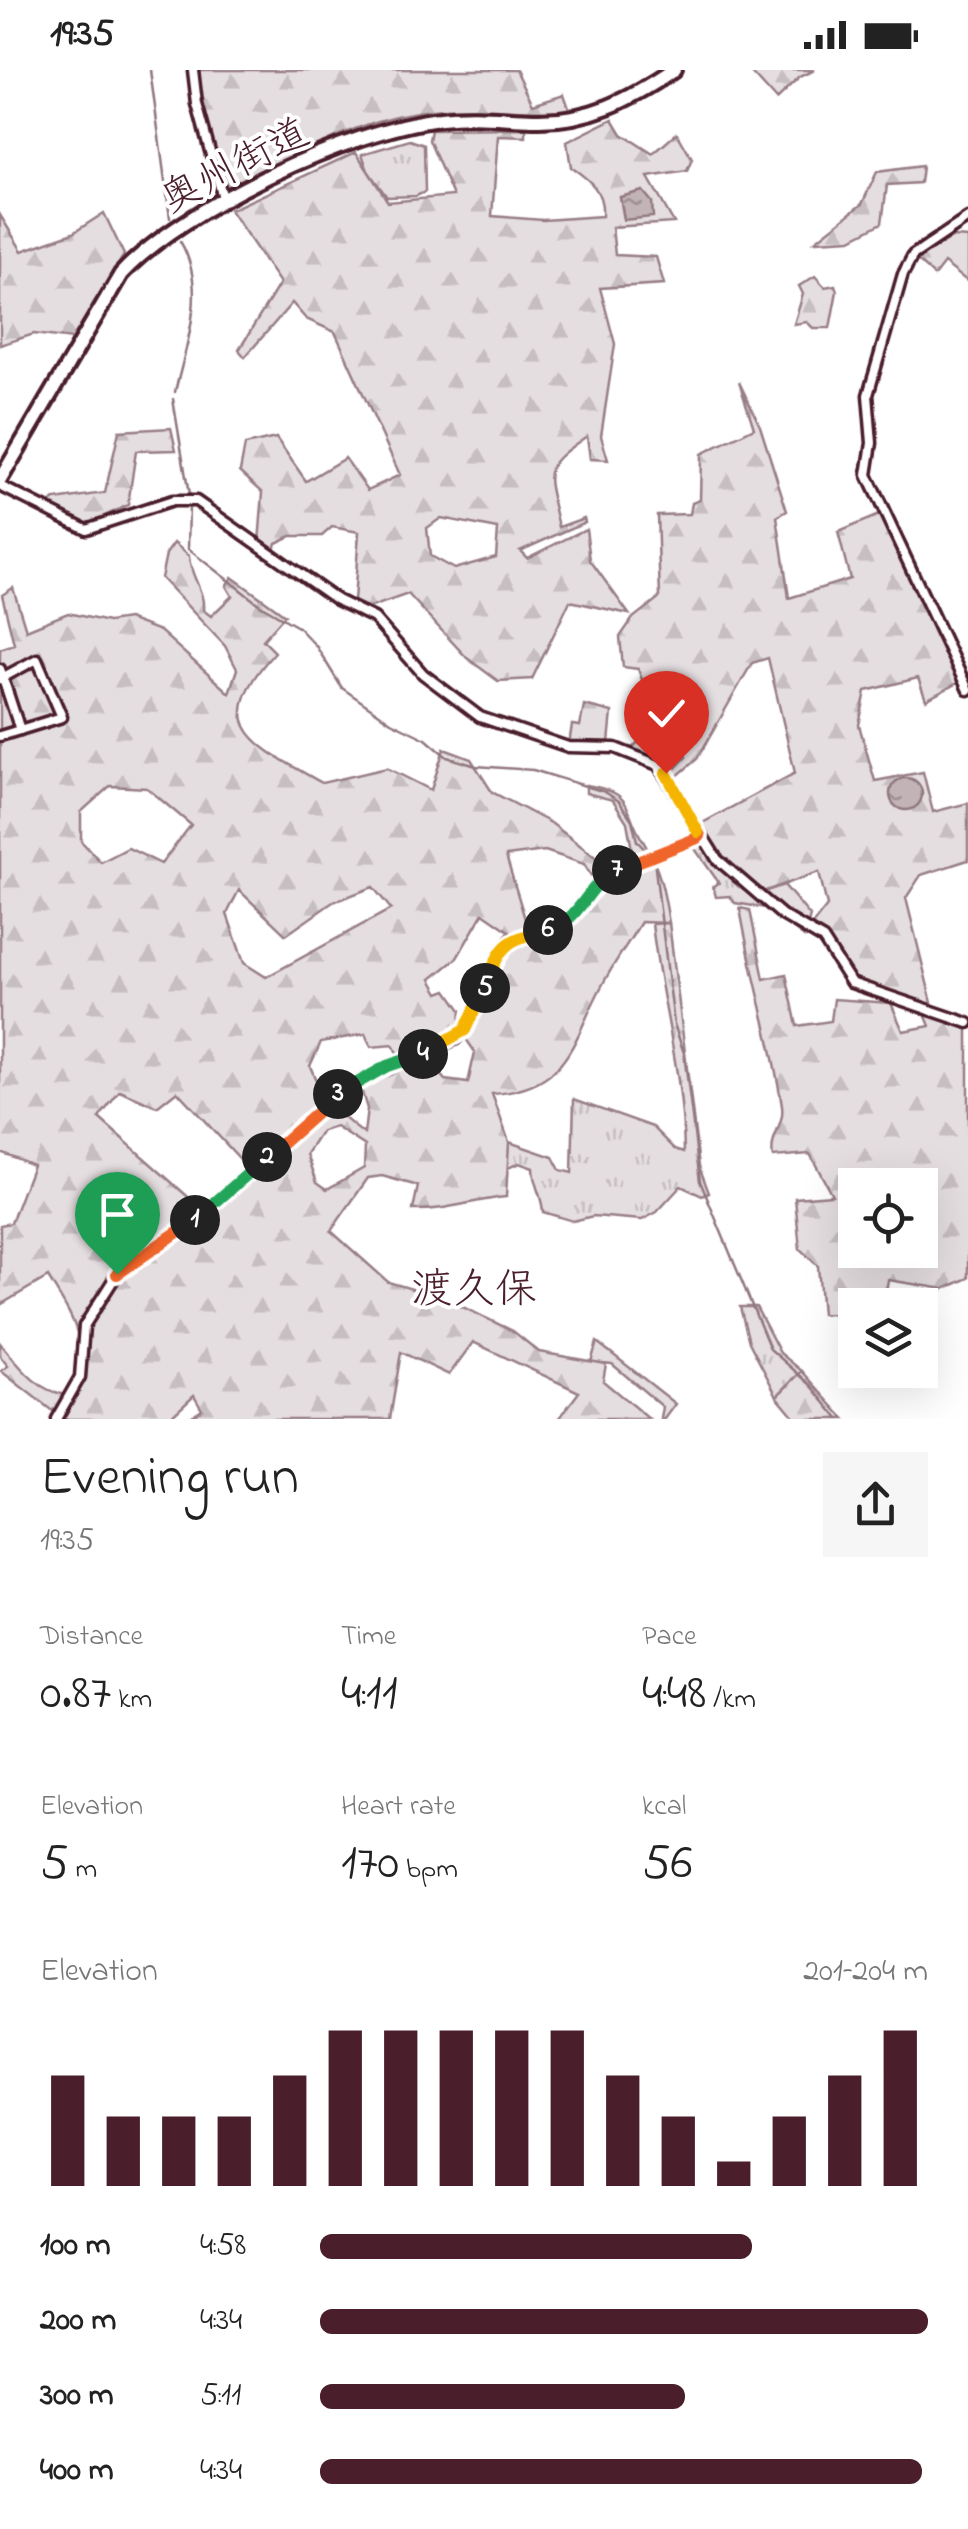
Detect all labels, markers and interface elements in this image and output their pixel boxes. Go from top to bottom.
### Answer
text: 19:35 [50,7,114,63]
street label: 奥州街道 [151,105,321,231]
pin [624,671,709,774]
icon: check [639,686,694,741]
pin: 7 [592,845,642,895]
text: 7 [611,849,623,890]
pin: 6 [523,905,573,955]
text: 6 [542,909,554,950]
pin: 5 [460,963,510,1013]
text: 5 [477,967,493,1008]
pin: 4 [398,1029,448,1079]
text: 4 [417,1033,429,1074]
pin: 3 [313,1069,363,1119]
text: 3 [332,1073,344,1114]
pin: 2 [242,1132,292,1182]
text: 2 [260,1136,274,1177]
map controls [838,1168,938,1388]
button: locate [838,1168,938,1268]
pin [75,1172,160,1275]
icon: arrive [90,1187,145,1242]
pin: 1 [170,1195,220,1245]
text: 1 [191,1199,199,1240]
district label: 渡久保 [411,1261,537,1322]
button: layers [838,1288,938,1388]
text: Evening run [40,1440,299,1520]
button: share [823,1452,928,1557]
text: 19:35 [40,1518,94,1565]
text: Distance [40,1617,143,1658]
text: Time [341,1617,396,1658]
text: Pace [642,1617,697,1658]
text: 0.87 [40,1658,111,1731]
text: 4:11 [341,1658,398,1731]
text: 4:48 [642,1658,706,1731]
text: km [111,1680,152,1721]
text: /km [706,1680,756,1721]
text: Elevation [40,1787,143,1828]
text: Heart rate [341,1787,456,1828]
text: kcal [642,1787,687,1828]
text: 5 [40,1828,69,1901]
text: 170 [341,1828,399,1901]
text: 56 [642,1828,693,1901]
text: m [69,1850,97,1891]
text: bpm [399,1850,458,1891]
text: Elevation [40,1949,158,1996]
text: 201–204 m [803,1949,928,1996]
text: 100 m [40,2223,111,2270]
text: 4:58 [200,2223,246,2270]
text: 200 m [40,2298,116,2345]
text: 4:34 [200,2298,242,2345]
text: 300 m [40,2373,114,2420]
text: 5:11 [200,2373,241,2420]
text: 400 m [40,2448,114,2495]
text: 4:34 [200,2448,242,2495]

